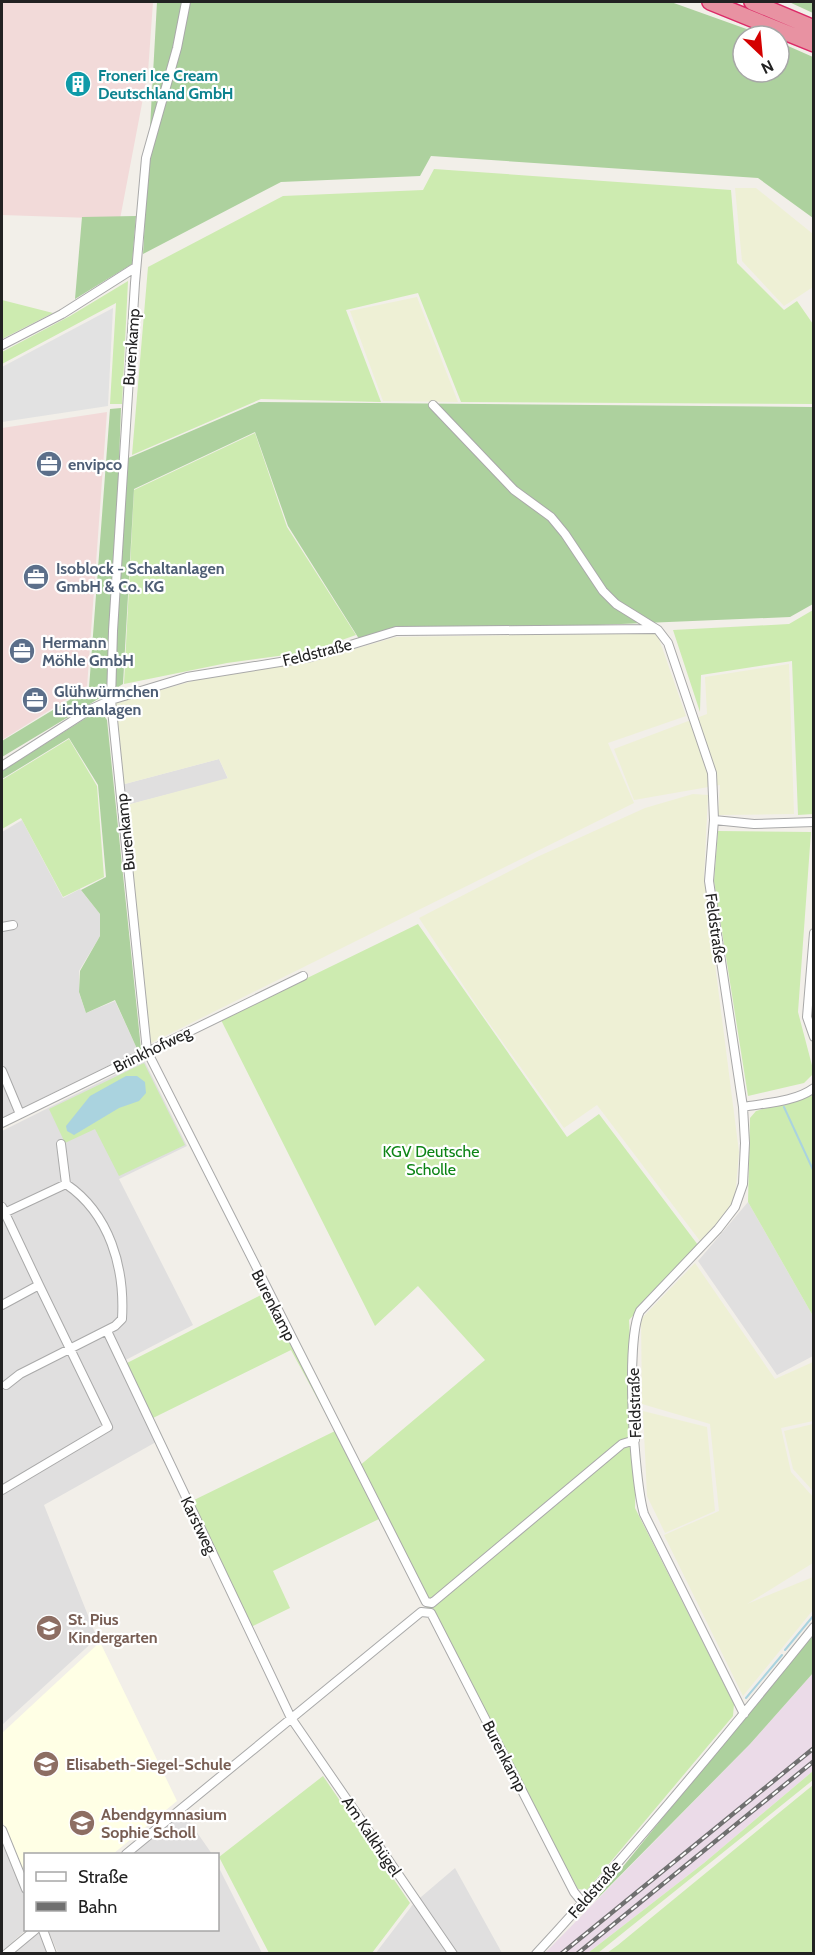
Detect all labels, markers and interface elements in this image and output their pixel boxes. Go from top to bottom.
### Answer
north arrow [731,24,791,84]
text: N [758,56,777,78]
place label: Froneri Ice Cream Deutschland GmbH [98,66,234,103]
building icon: Froneri Ice Cream Deutschland GmbH [63,69,93,99]
street label: Burenkamp [119,308,144,386]
office icon: envipco [34,449,64,479]
place label: envipco [68,455,122,474]
place label: Isoblock - Schaltanlagen GmbH & Co. KG [56,559,225,596]
office icon: Isoblock - Schaltanlagen GmbH & Co. KG [21,562,51,592]
place label: Hermann Möhle GmbH [42,633,134,670]
street label: Feldstraße [281,635,354,670]
office icon: Hermann Möhle GmbH [7,636,37,666]
place label: Glühwürmchen Lichtanlagen [54,682,159,719]
office icon: Glühwürmchen Lichtanlagen [20,685,50,715]
street label: Burenkamp [112,792,139,872]
street label: Feldstraße [701,892,730,964]
street label: Brinkhofweg [110,1022,195,1076]
park label: KGV Deutsche Scholle [383,1142,479,1179]
street label: Burenkamp [247,1266,300,1344]
street label: Feldstraße [624,1367,645,1439]
street label: Karstweg [177,1493,221,1558]
place label: St. Pius Kindergarten [68,1610,158,1647]
school or university icon: St. Pius Kindergarten [34,1613,64,1643]
street label: Burenkamp [478,1717,531,1795]
school or university icon: Elisabeth-Siegel-Schule [31,1749,61,1779]
place label: Elisabeth-Siegel-Schule [66,1755,231,1774]
street label: Am Kalkhügel [338,1793,405,1880]
place label: Abendgymnasium Sophie Scholl [101,1805,227,1842]
school or university icon: Abendgymnasium Sophie Scholl [67,1808,97,1838]
legend [24,1853,219,1931]
street label: Feldstraße [564,1857,625,1922]
text: Straße [78,1866,128,1888]
text: Bahn [78,1896,117,1918]

